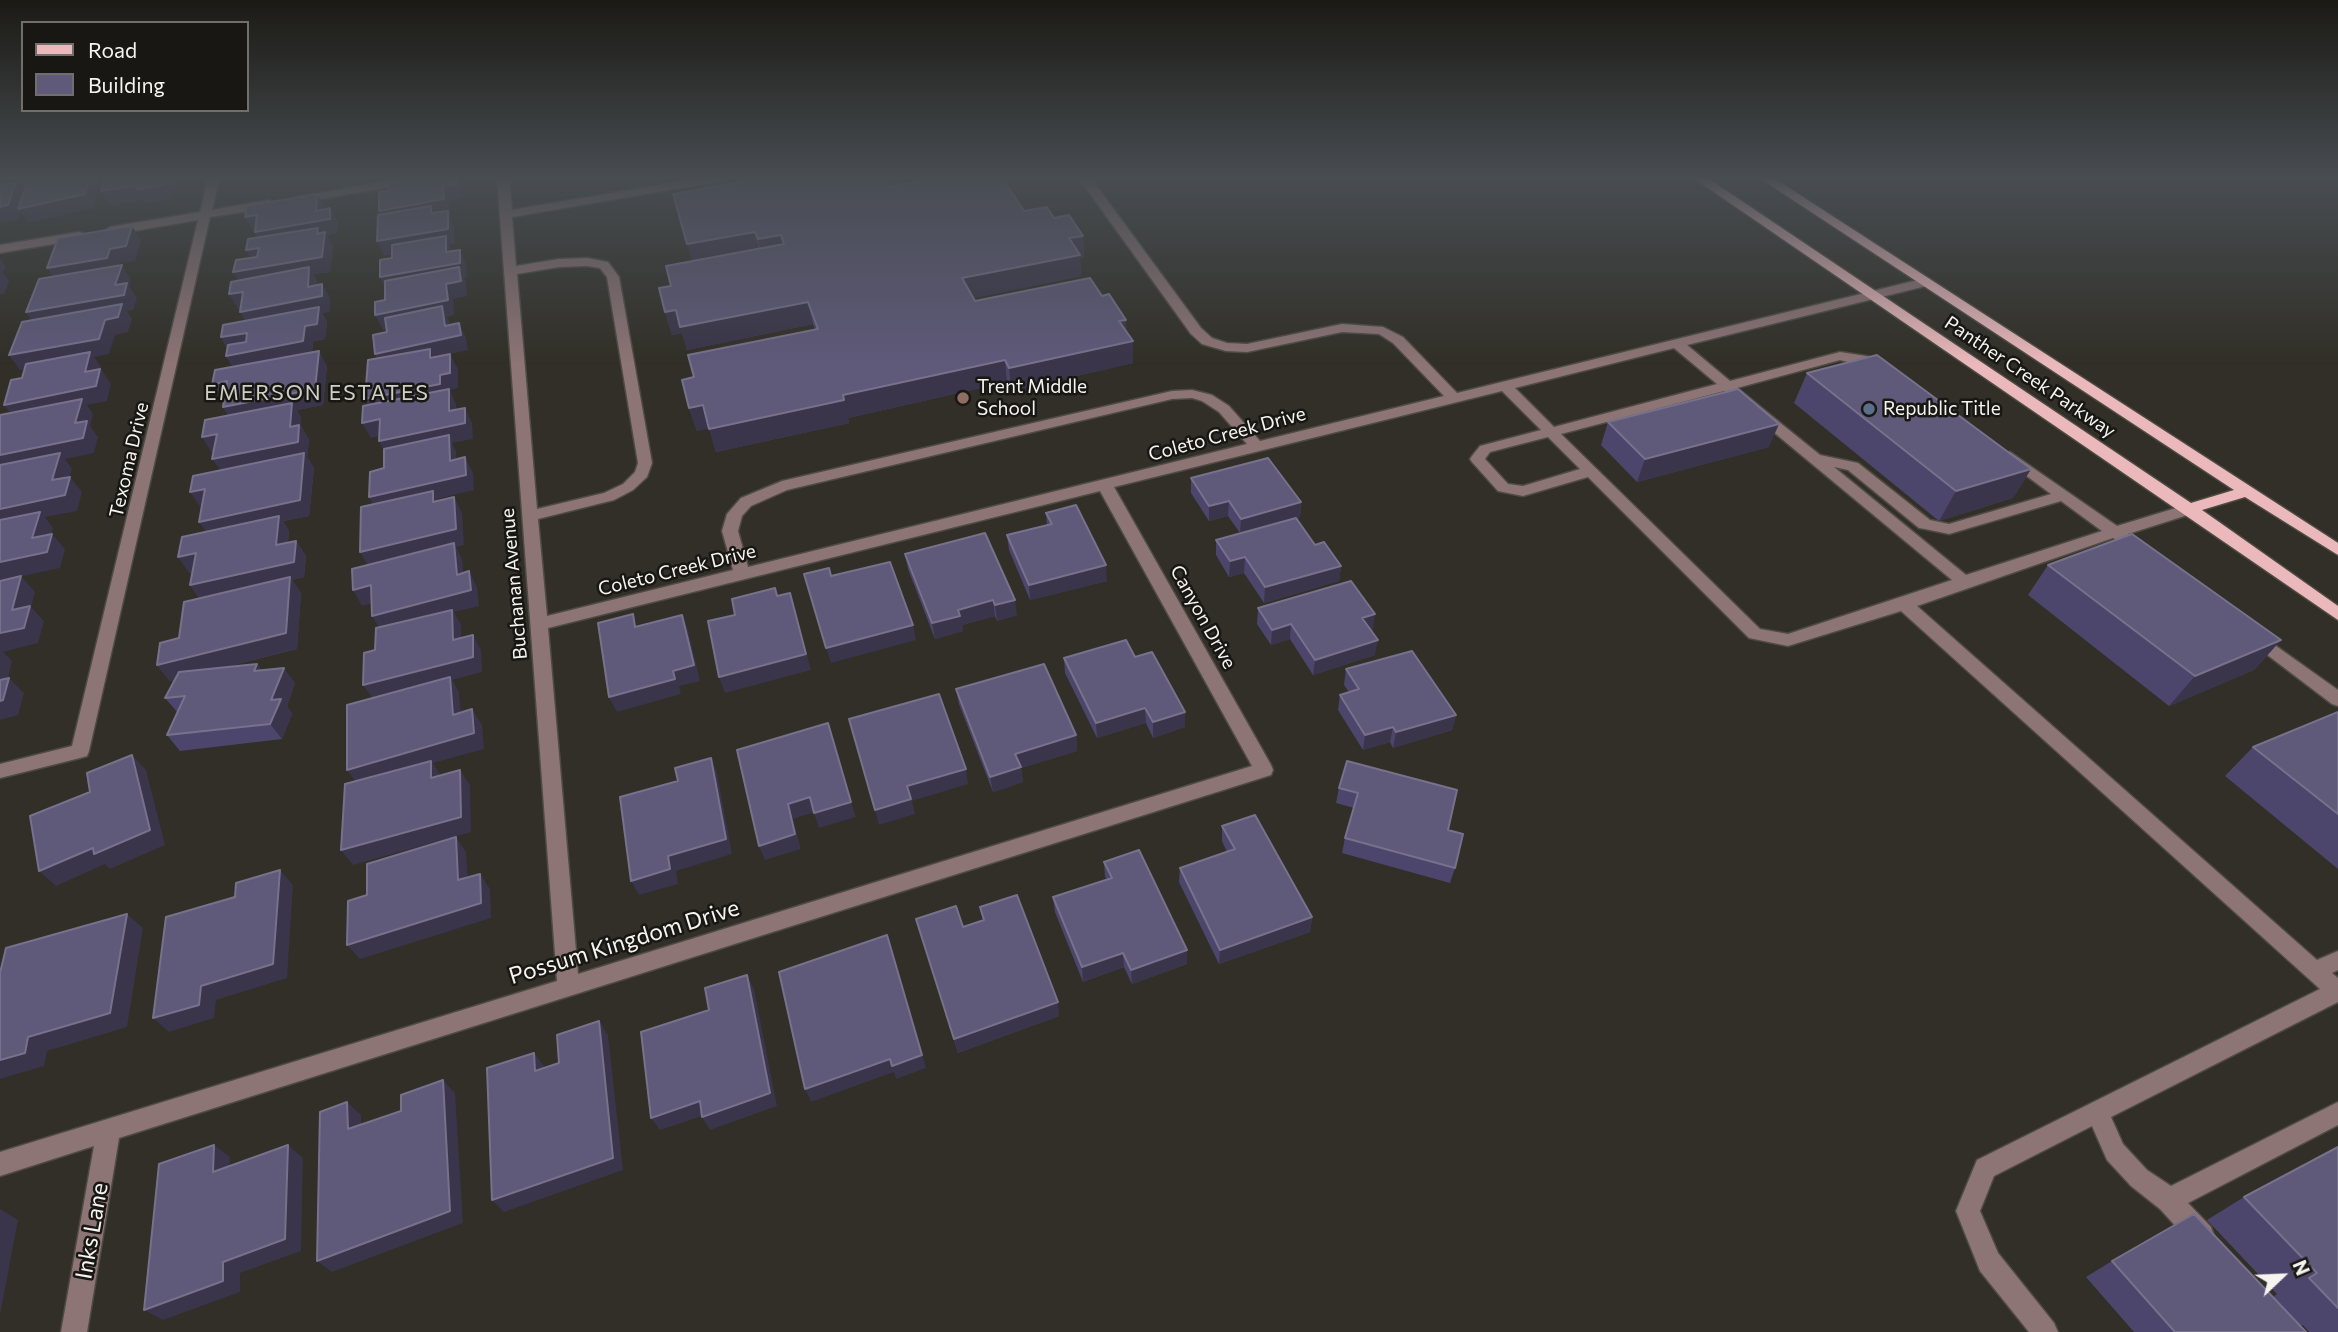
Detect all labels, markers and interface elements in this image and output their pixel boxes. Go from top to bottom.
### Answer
legend [21,21,248,112]
text: Road [88,37,137,62]
text: Building [88,72,165,97]
street label: Panther Creek Parkway [1940,311,2120,443]
place label: Trent Middle School [977,376,1087,420]
district label: EMERSON ESTATES [206,380,428,406]
marker: Trent Middle School [955,390,971,406]
place label: Republic Title [1883,398,2001,420]
street label: Texoma Drive [105,400,153,520]
marker: Republic Title [1861,401,1877,417]
street label: Coleto Creek Drive [1146,402,1308,466]
street label: Buchanan Avenue [496,507,532,661]
street label: Coleto Creek Drive [596,539,758,601]
street label: Canyon Drive [1165,561,1241,673]
street label: Possum Kingdom Drive [505,894,743,990]
street label: Inks Lane [70,1181,114,1281]
north arrow [2247,1241,2317,1311]
text: N [2288,1257,2315,1279]

